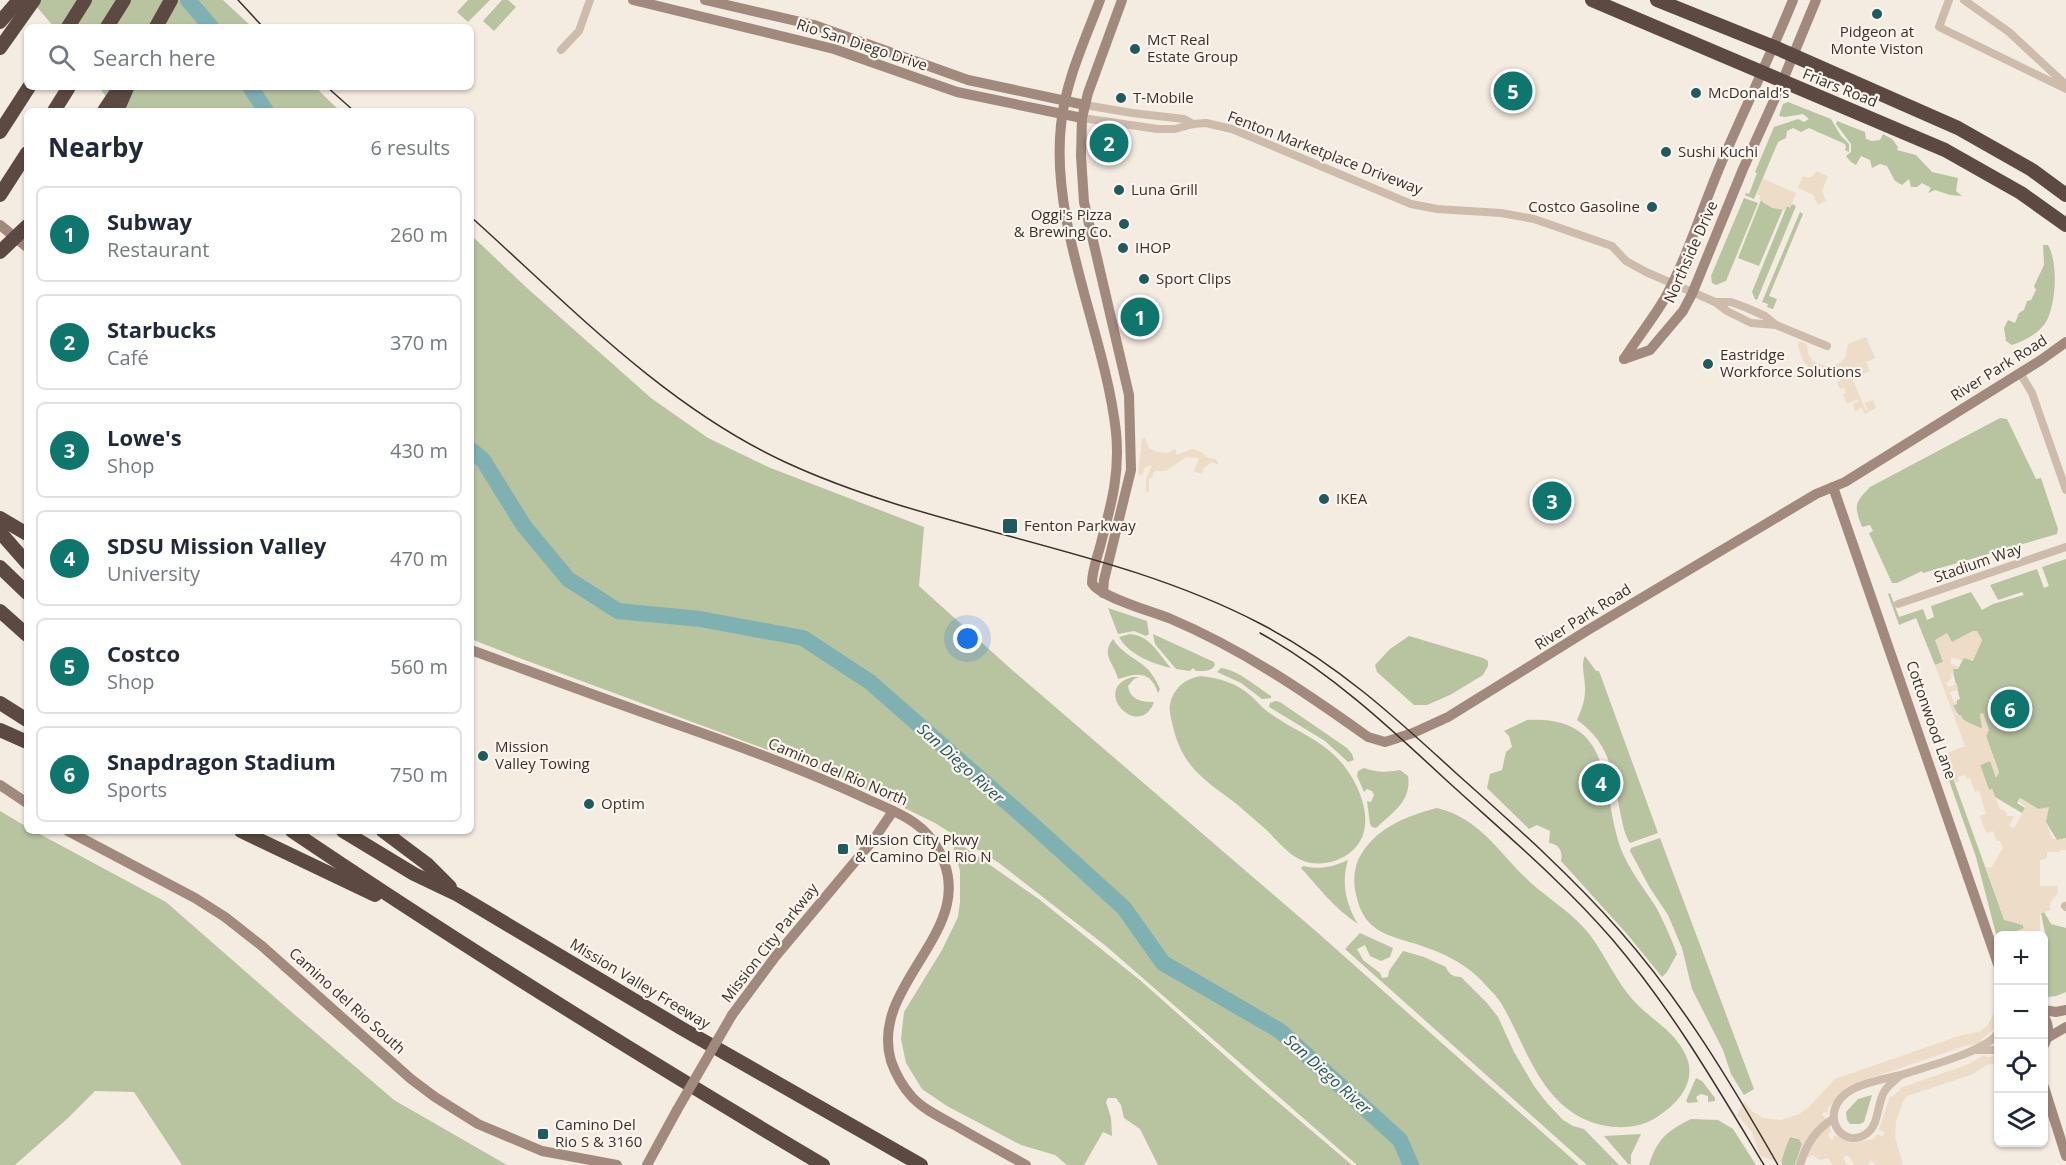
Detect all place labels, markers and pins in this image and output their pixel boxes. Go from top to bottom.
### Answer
marker: Pidgeon at Monte Viston [1870,7,1884,21]
place label: Pidgeon at Monte Viston [1831,21,1923,58]
place label: McT Real Estate Group [1147,29,1238,66]
marker: McT Real Estate Group [1128,42,1142,56]
pin: 5 [1494,68,1532,113]
place label: McDonald's [1708,82,1790,102]
marker: McDonald's [1689,86,1703,100]
place label: T-Mobile [1133,87,1194,107]
marker: T-Mobile [1114,91,1128,105]
pin: 2 [1090,120,1128,166]
place label: Sushi Kuchi [1678,141,1758,161]
marker: Sushi Kuchi [1659,145,1673,159]
place label: Luna Grill [1131,179,1198,199]
marker: Luna Grill [1112,183,1126,197]
place label: Costco Gasoline [1528,196,1640,216]
marker: Costco Gasoline [1645,200,1659,214]
place label: Oggi's Pizza & Brewing Co. [1014,204,1112,241]
marker: Oggi's Pizza & Brewing Co. [1117,217,1131,231]
place label: IHOP [1135,237,1171,257]
marker: IHOP [1116,241,1130,255]
place label: Sport Clips [1156,268,1231,288]
marker: Sport Clips [1137,272,1151,286]
pin: 1 [1120,294,1160,340]
place label: Eastridge Workforce Solutions [1720,344,1861,381]
marker: Eastridge Workforce Solutions [1701,357,1715,371]
pin: 3 [1532,478,1572,524]
place label: IKEA [1336,488,1368,508]
marker: IKEA [1317,492,1331,506]
place label: Fenton Parkway [1024,515,1136,535]
marker: Fenton Parkway [1001,517,1019,535]
pin: 6 [1990,686,2030,732]
place label: Mission Valley Towing [495,736,590,773]
marker: Mission Valley Towing [476,749,490,763]
pin: 4 [1582,760,1620,806]
place label: Optim [601,793,645,813]
marker: Optim [582,797,596,811]
place label: Mission City Pkwy & Camino Del Rio N [855,829,992,866]
marker: Mission City Pkwy & Camino Del Rio N [836,842,850,856]
place label: Camino Del Rio S & 3160 [555,1114,642,1151]
marker: Camino Del Rio S & 3160 [536,1127,550,1141]

